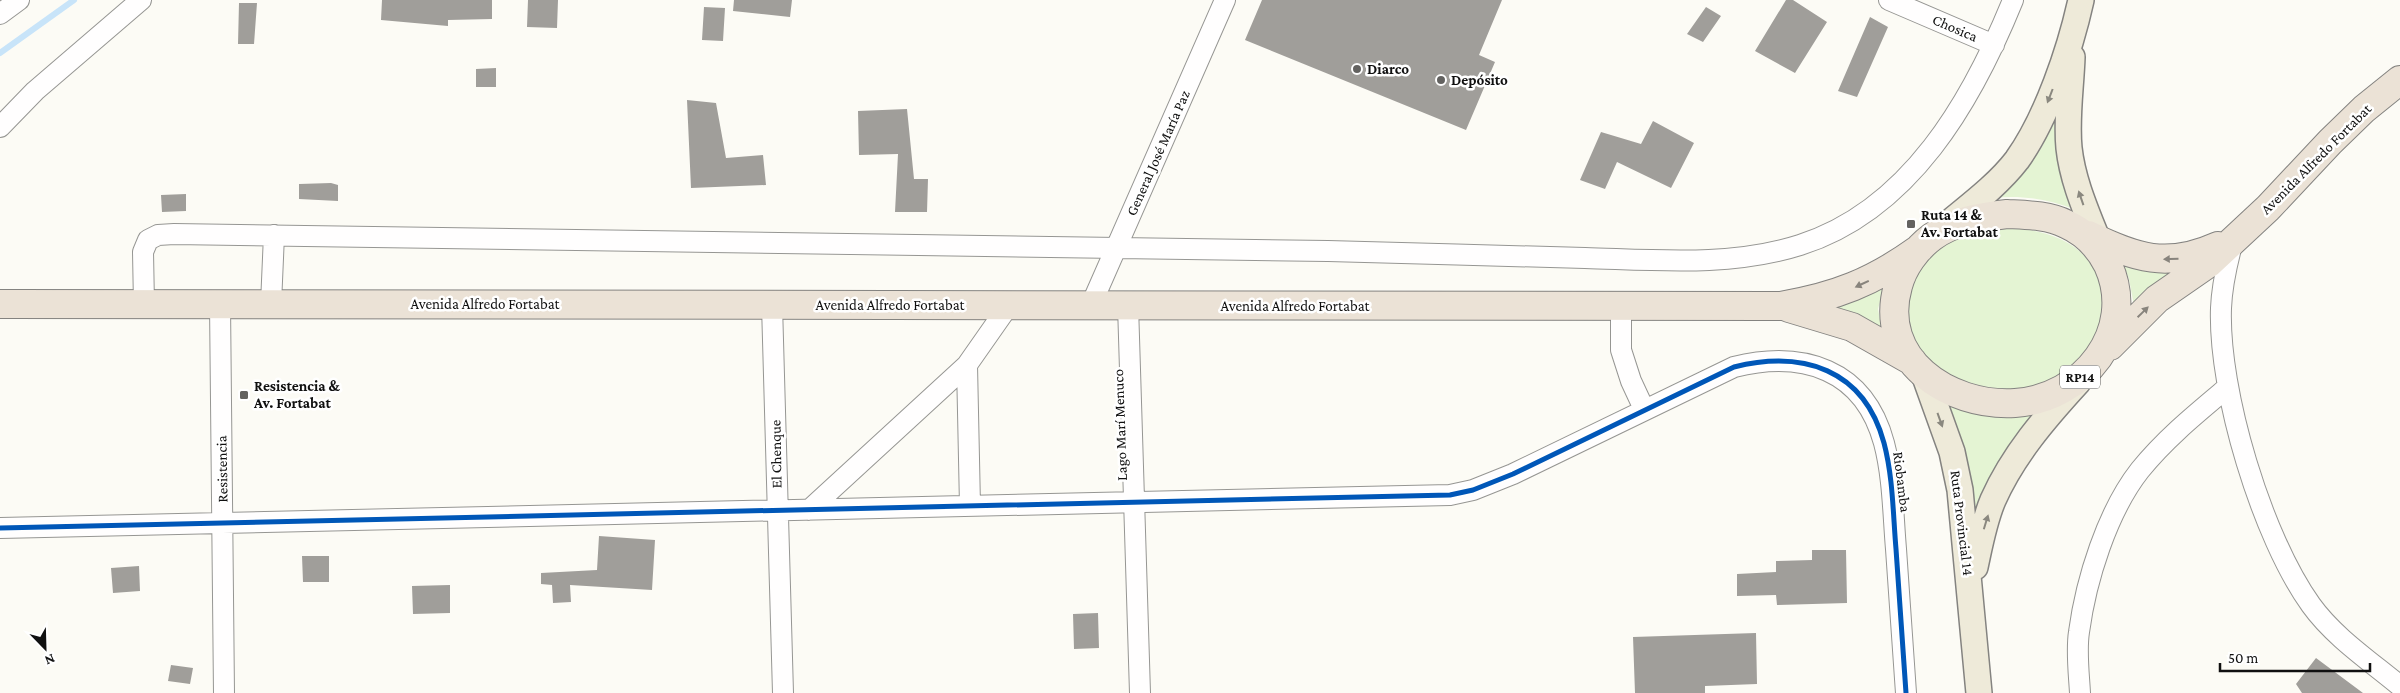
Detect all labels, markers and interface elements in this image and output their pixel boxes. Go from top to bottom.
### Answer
street label: Chosica [1930,11,1980,45]
place label: Diarco [1367,61,1409,77]
marker: Diarco [1351,63,1363,75]
place label: Depósito [1451,72,1508,88]
marker: Depósito [1435,74,1447,86]
street label: General José María Paz [1123,88,1194,219]
one-way arrow [2046,89,2054,104]
street label: Avenida Alfredo Fortabat [2258,100,2375,217]
one-way arrow [2077,190,2084,205]
place label: Ruta 14 & Av. Fortabat [1920,207,1999,240]
marker: Ruta 14 & Av. Fortabat [1905,218,1917,230]
one-way arrow [2162,255,2178,263]
one-way arrow [1855,280,1869,288]
street label: Avenida Alfredo Fortabat [410,296,561,312]
street label: Avenida Alfredo Fortabat [815,297,966,313]
street label: Avenida Alfredo Fortabat [1220,298,1371,314]
one-way arrow [2136,306,2148,318]
road number: RP14 [2060,366,2100,388]
street label: Lago Marí Menuco [1110,369,1131,481]
place label: Resistencia & Av. Fortabat [253,378,341,411]
marker: Resistencia & Av. Fortabat [238,389,250,401]
one-way arrow [1937,413,1945,427]
street label: El Chenque [767,419,786,488]
street label: Resistencia [213,435,231,503]
street label: Riobamba [1890,451,1914,513]
street label: Ruta Provincial 14 [1948,469,1976,577]
one-way arrow [1983,514,1991,529]
north arrow [20,623,70,673]
scale bar [2220,640,2370,672]
text: 50 m [2228,650,2258,666]
text: N [42,651,58,669]

